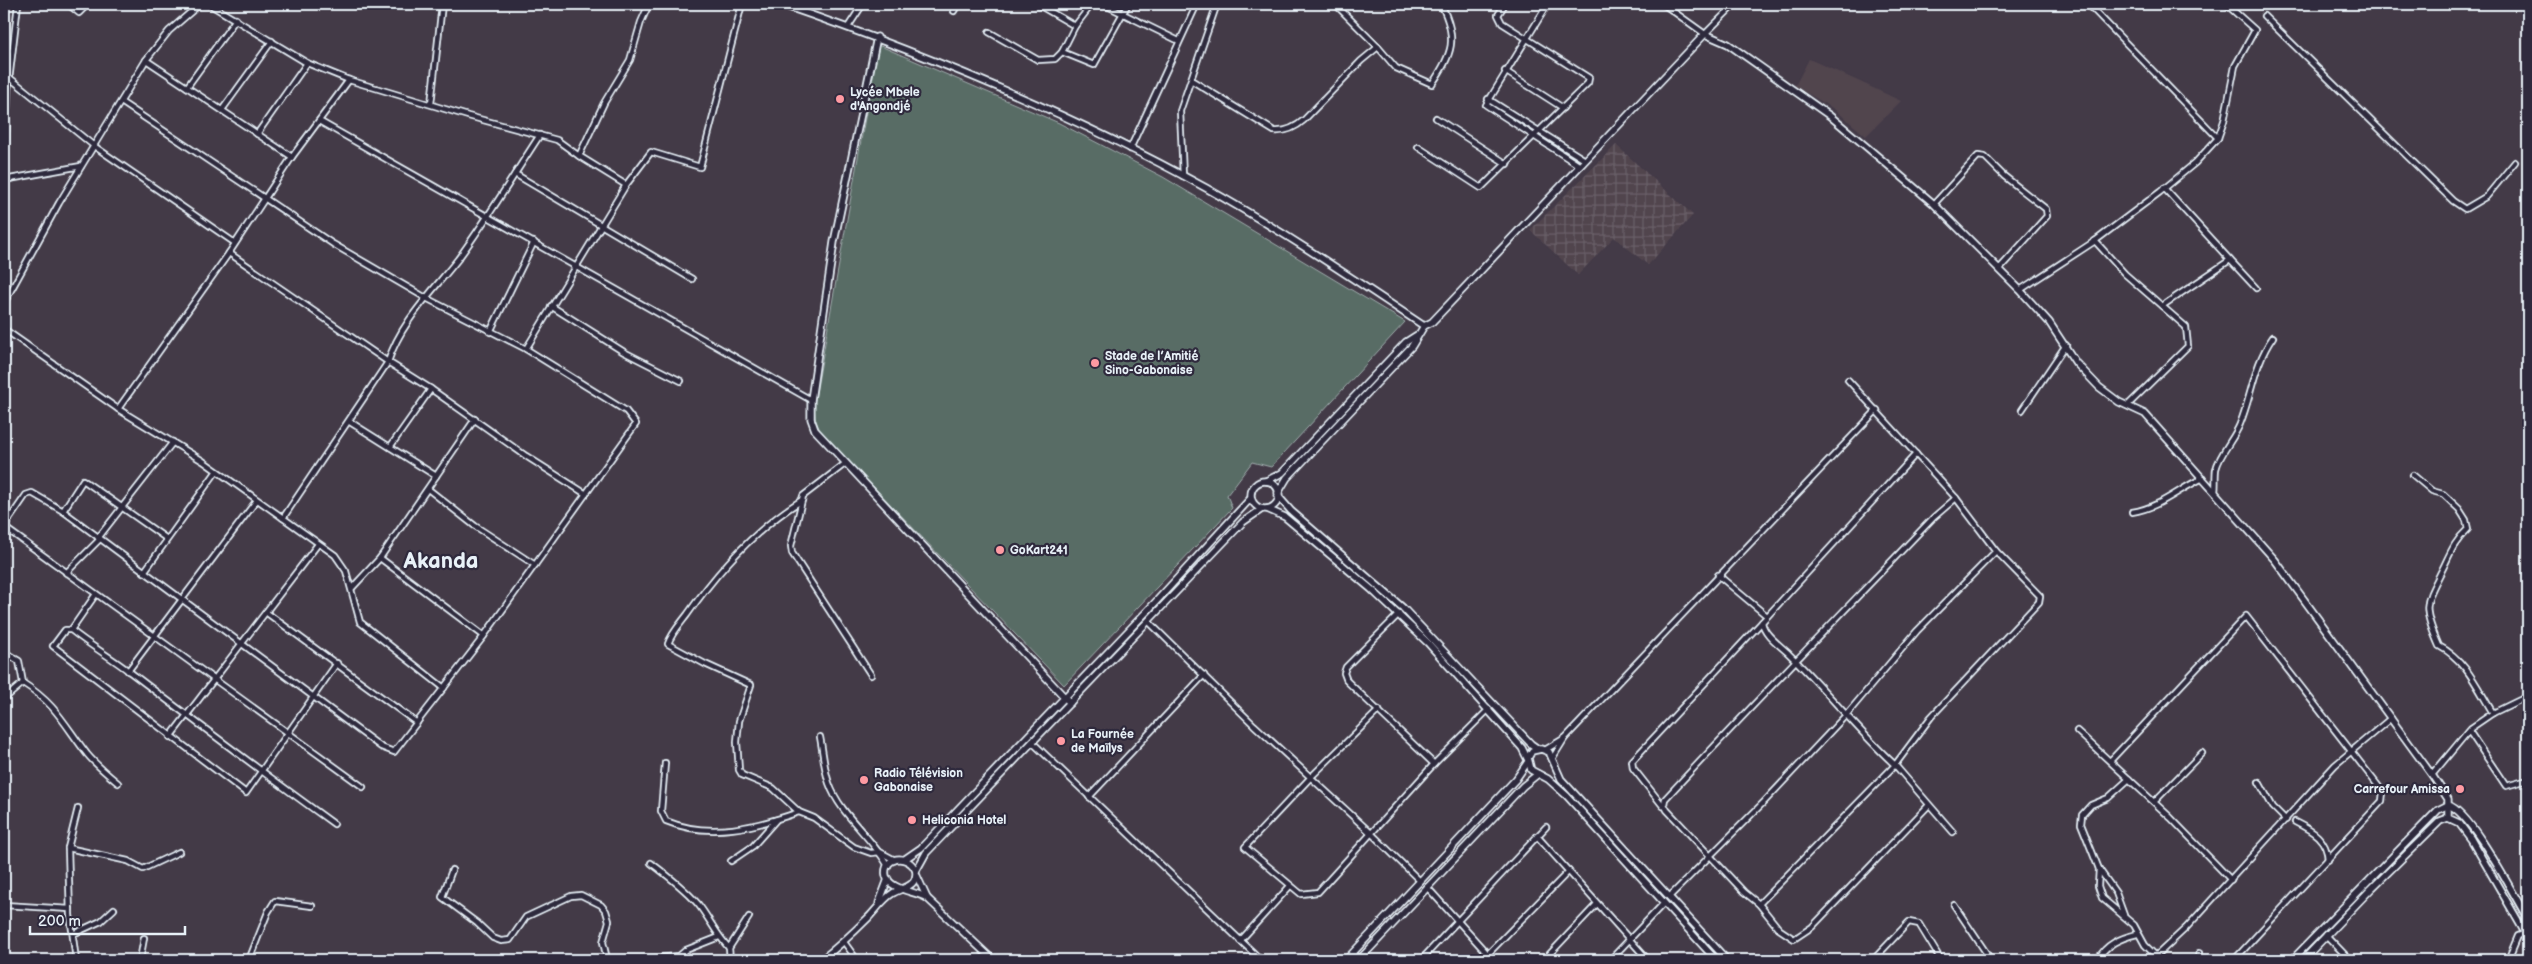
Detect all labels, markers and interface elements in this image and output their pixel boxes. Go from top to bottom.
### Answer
place label: Lycée Mbele d'Angondjé [850,85,920,114]
marker: Lycée Mbele d'Angondjé [834,93,846,105]
place label: Stade de l’Amitié Sino-Gabonaise [1105,349,1198,378]
marker: Stade de l’Amitié Sino-Gabonaise [1089,357,1101,369]
place label: GoKart241 [1010,543,1068,558]
marker: GoKart241 [994,544,1006,556]
district label: Akanda [403,548,478,575]
place label: La Fournée de Maïlys [1071,727,1134,756]
marker: La Fournée de Maïlys [1055,735,1067,747]
place label: Radio Télévision Gabonaise [874,766,963,795]
marker: Radio Télévision Gabonaise [858,774,870,786]
place label: Carrefour Amissa [2354,782,2450,797]
marker: Carrefour Amissa [2454,783,2466,795]
place label: Heliconia Hotel [922,813,1006,828]
marker: Heliconia Hotel [906,814,918,826]
scale bar [30,904,185,936]
text: 200 m [38,912,81,931]

